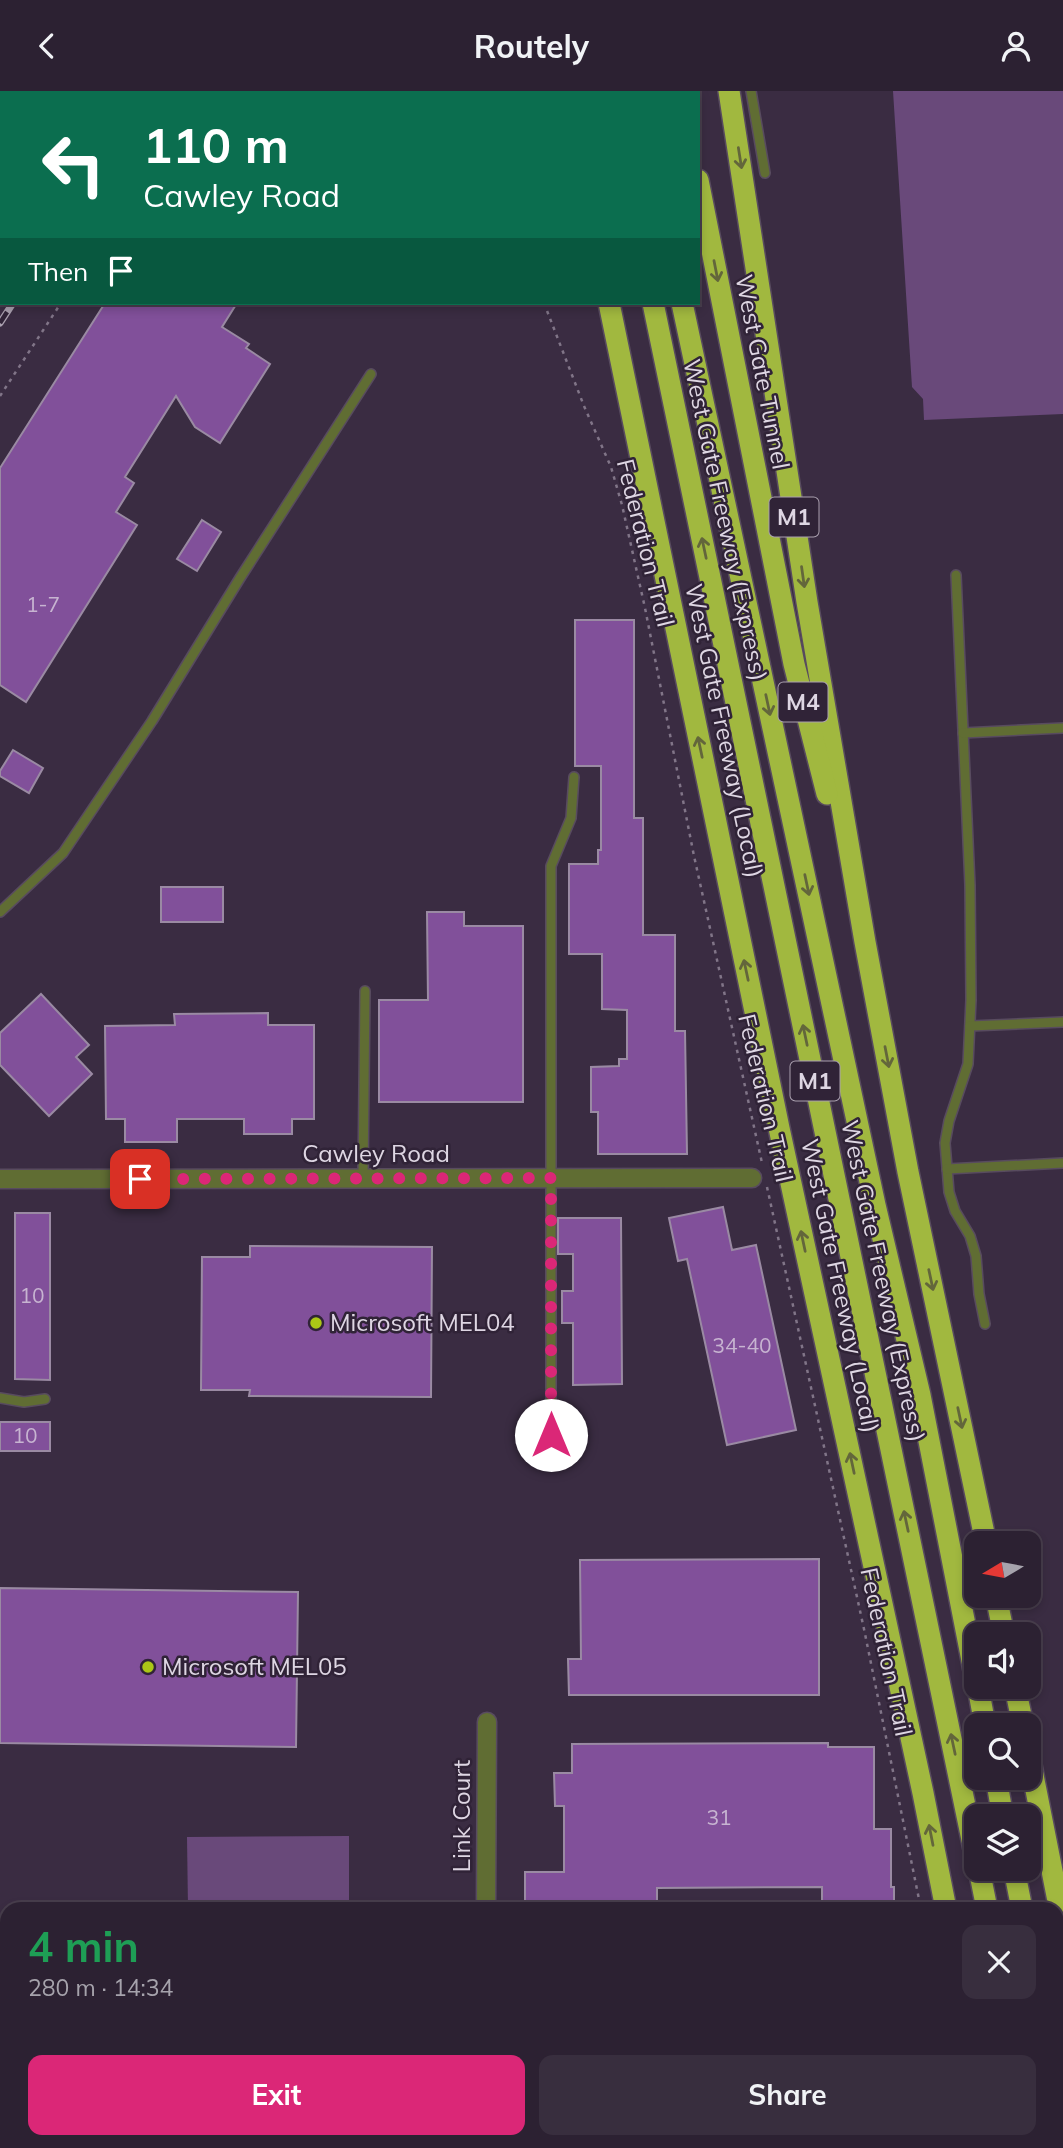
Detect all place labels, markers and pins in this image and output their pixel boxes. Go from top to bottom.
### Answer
pin [110,1149,170,1209]
place label: Microsoft MEL04 [330,1307,515,1337]
marker: Microsoft MEL04 [308,1315,324,1331]
place label: Microsoft MEL05 [162,1651,347,1681]
marker: Microsoft MEL05 [140,1659,156,1675]

